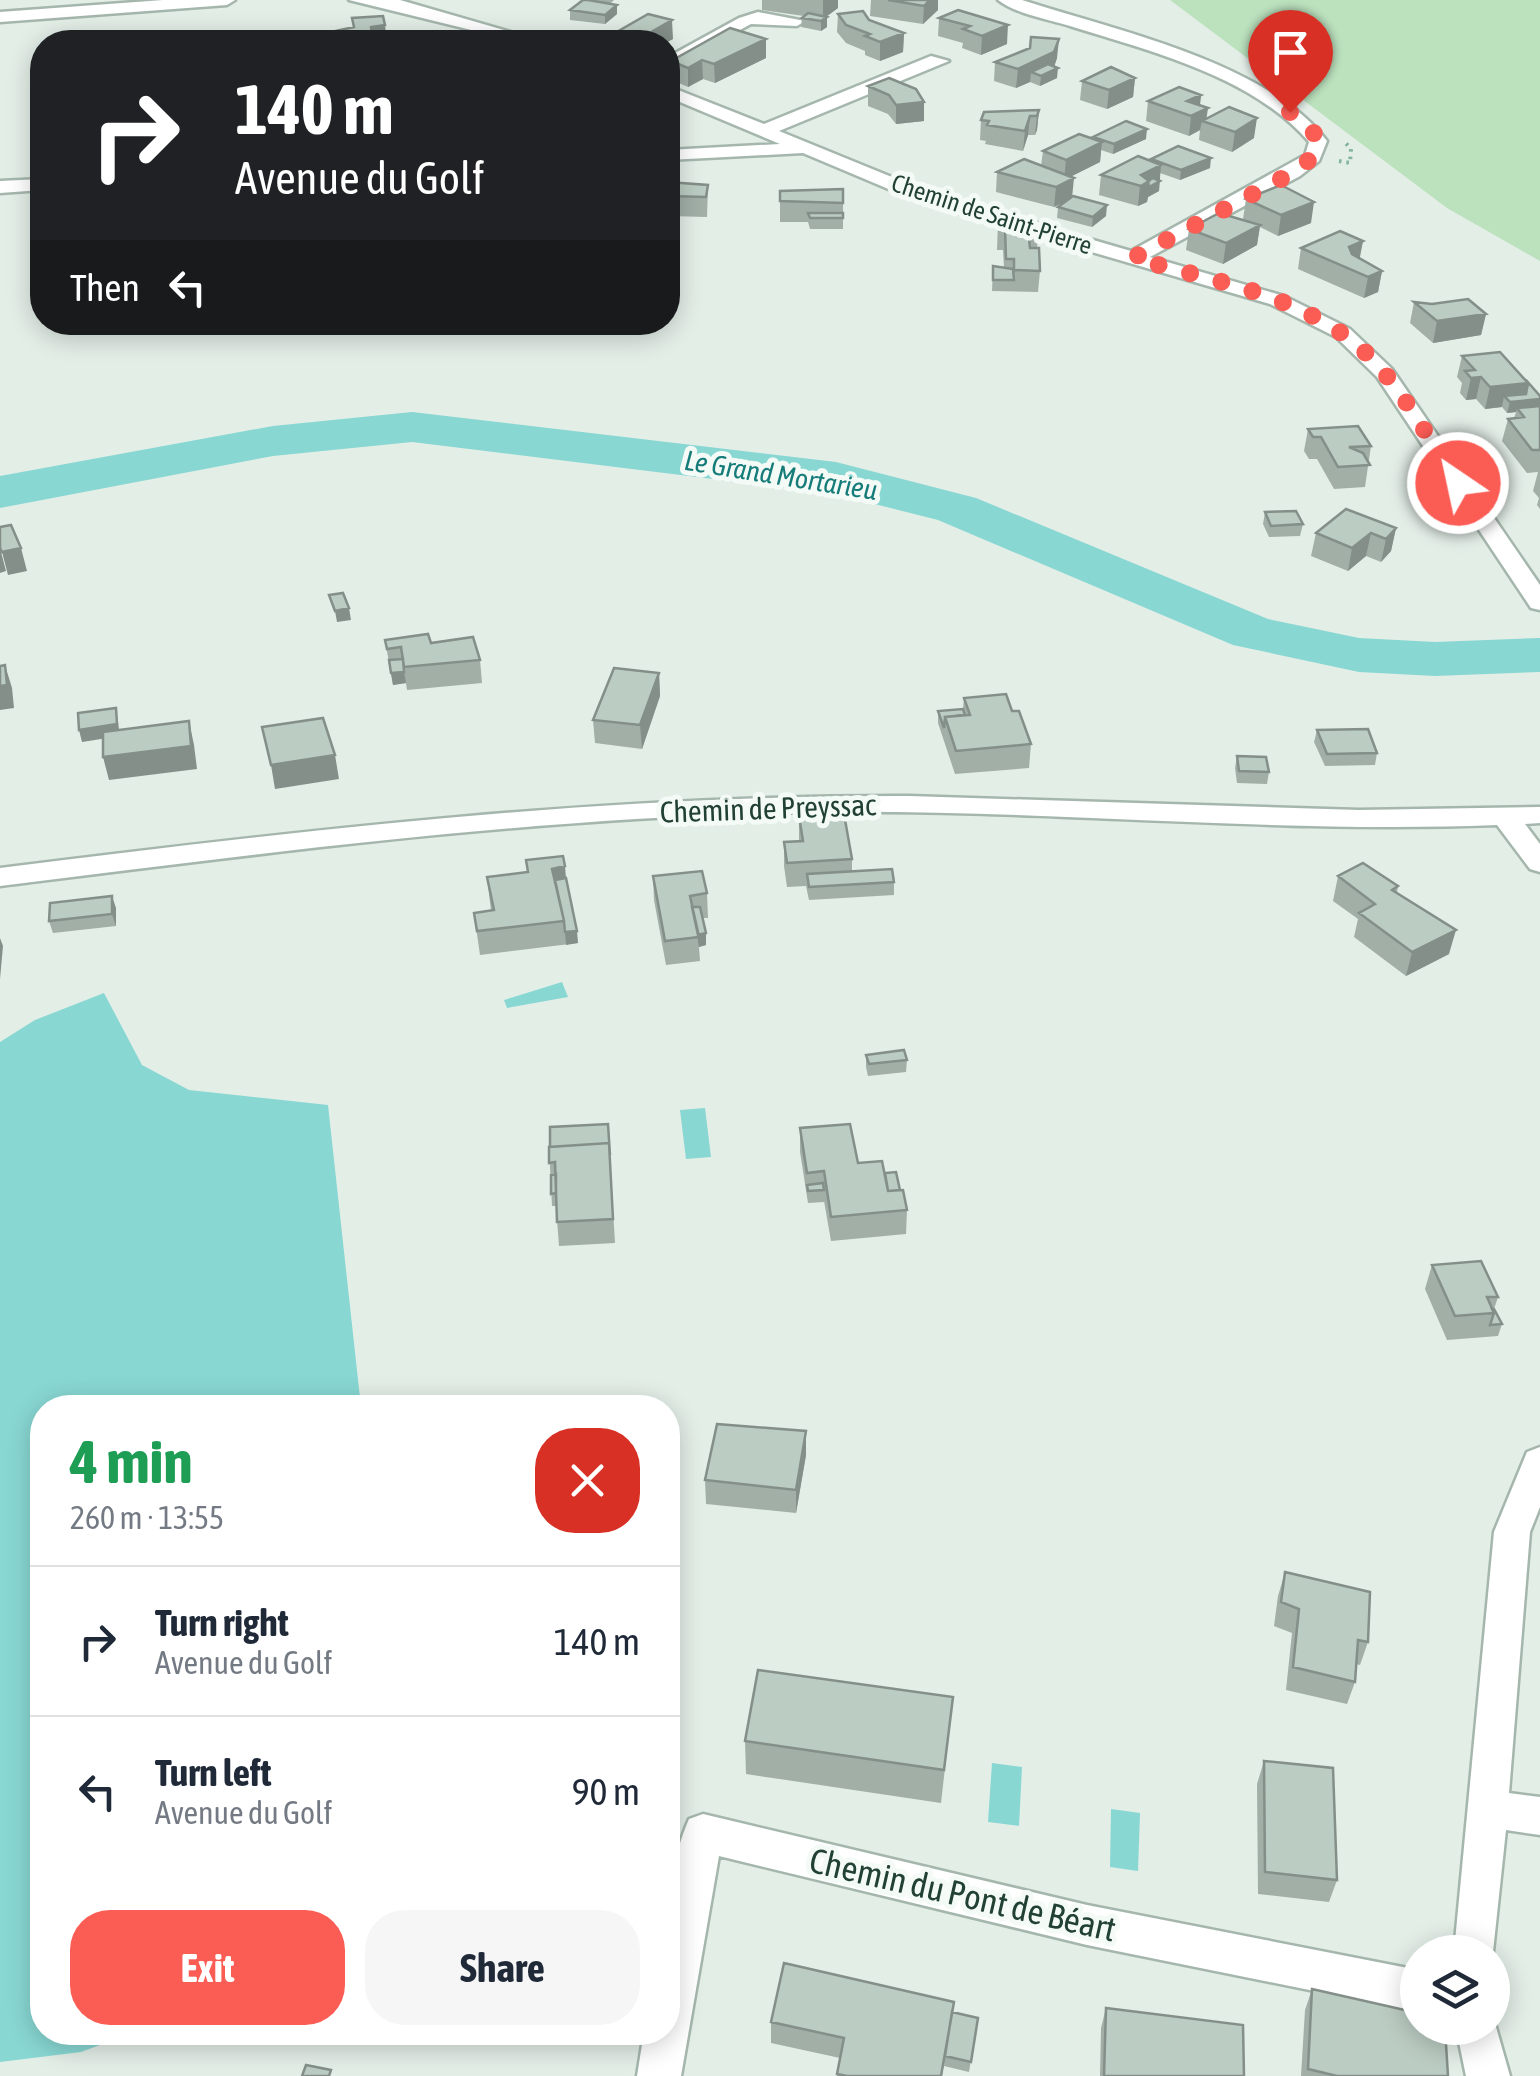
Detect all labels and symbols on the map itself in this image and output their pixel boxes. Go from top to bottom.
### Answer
pin [1248,10,1333,113]
street label: Chemin de Saint-Pierre [888,168,1096,260]
position arrow [1406,431,1510,535]
water label: Le Grand Mortarieu [682,444,880,506]
street label: Chemin de Preyssac [659,787,878,829]
street label: Chemin du Pont de Béart [806,1839,1120,1949]

